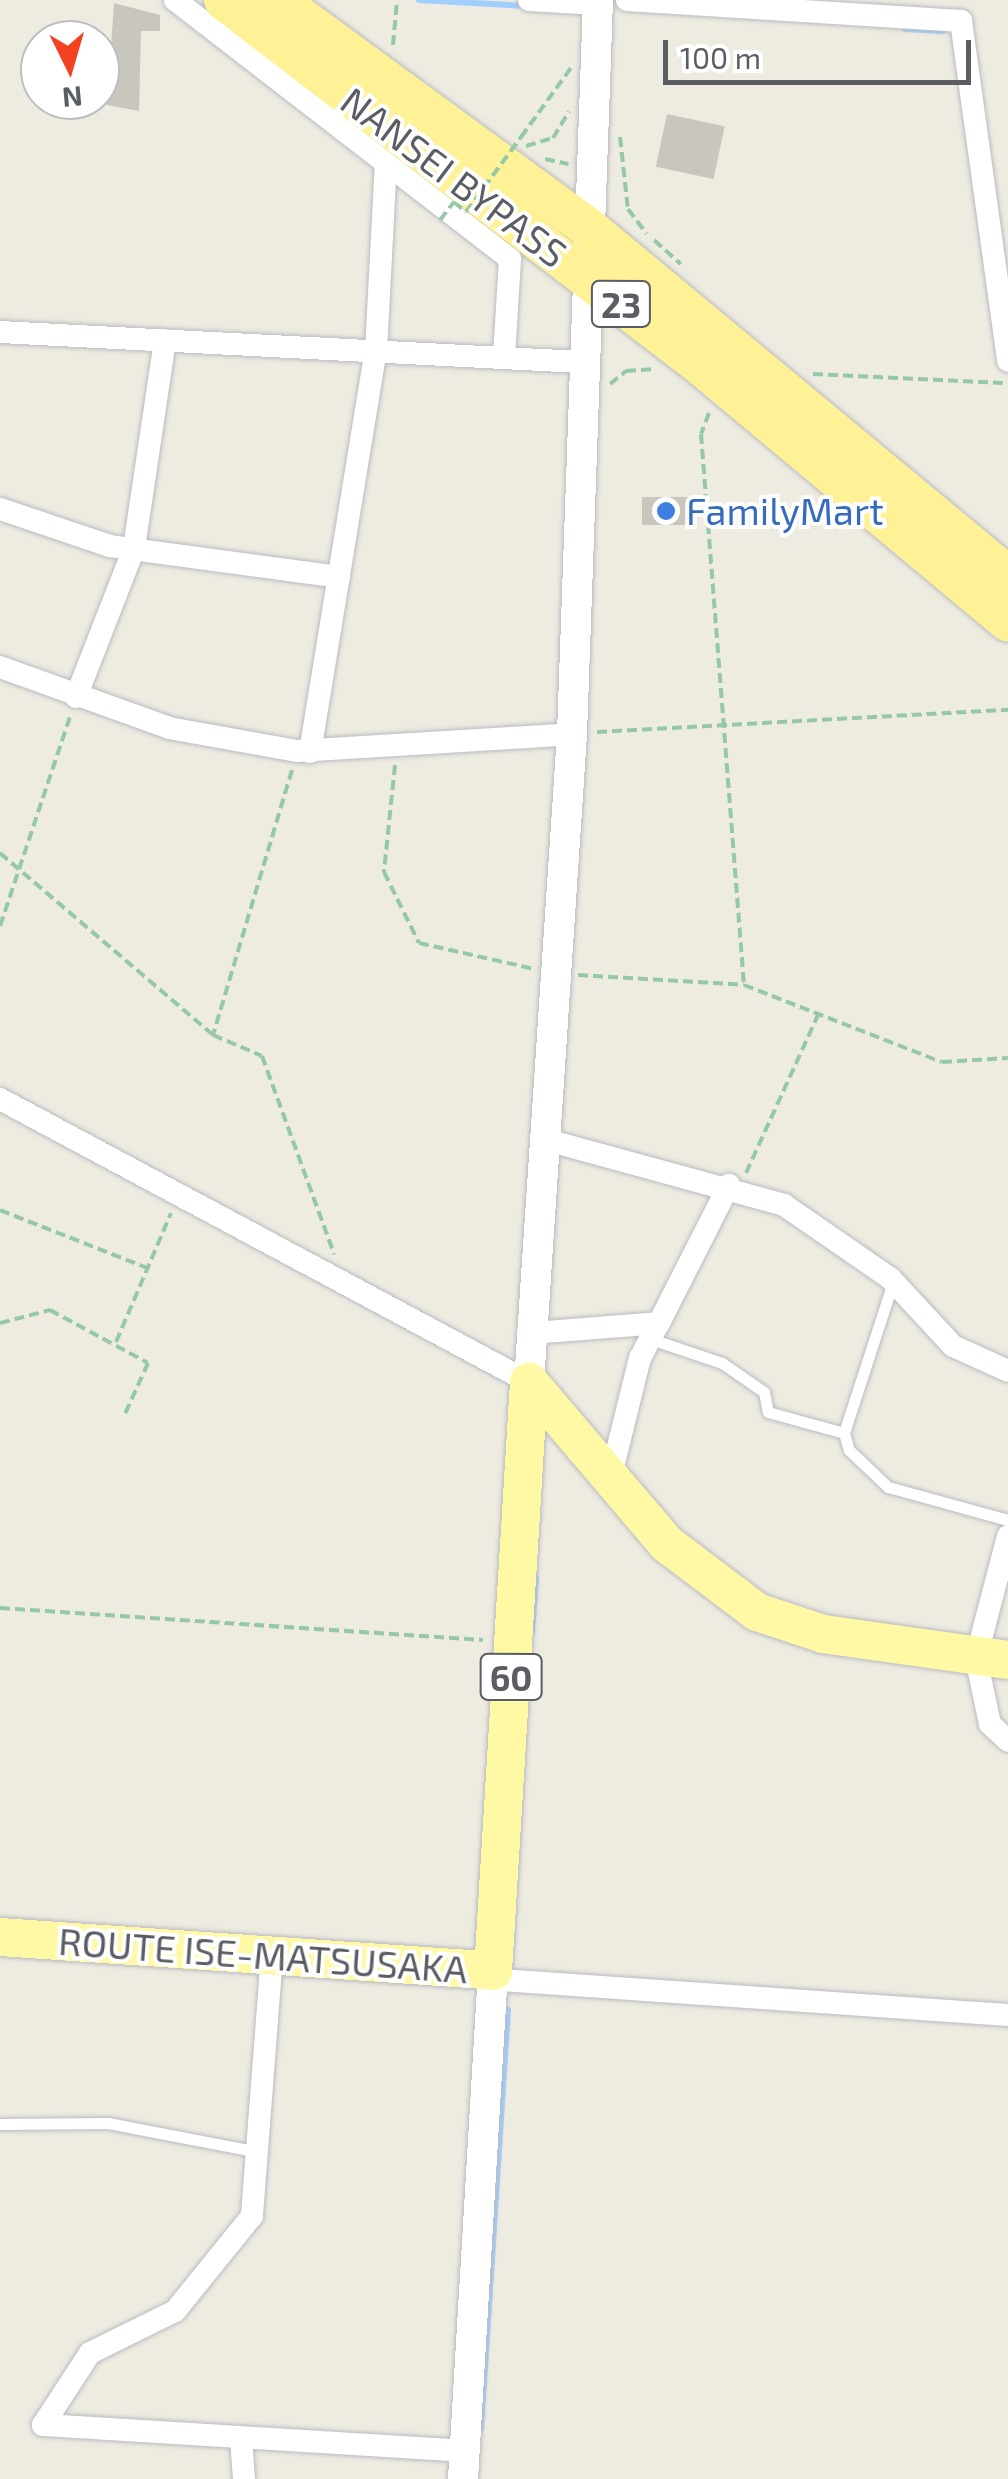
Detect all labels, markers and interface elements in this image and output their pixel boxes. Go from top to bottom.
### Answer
north arrow [20,20,120,120]
scale bar [668,20,976,82]
text: 100 m [680,39,761,75]
street label: NANSEI BYPASS [332,77,576,277]
text: N [61,80,84,116]
road number: 23 [588,274,654,334]
place label: FamilyMart [686,488,884,534]
marker: FamilyMart [655,500,677,522]
road number: 60 [478,1647,544,1707]
street label: ROUTE ISE-MATSUSAKA [57,1918,469,1992]

